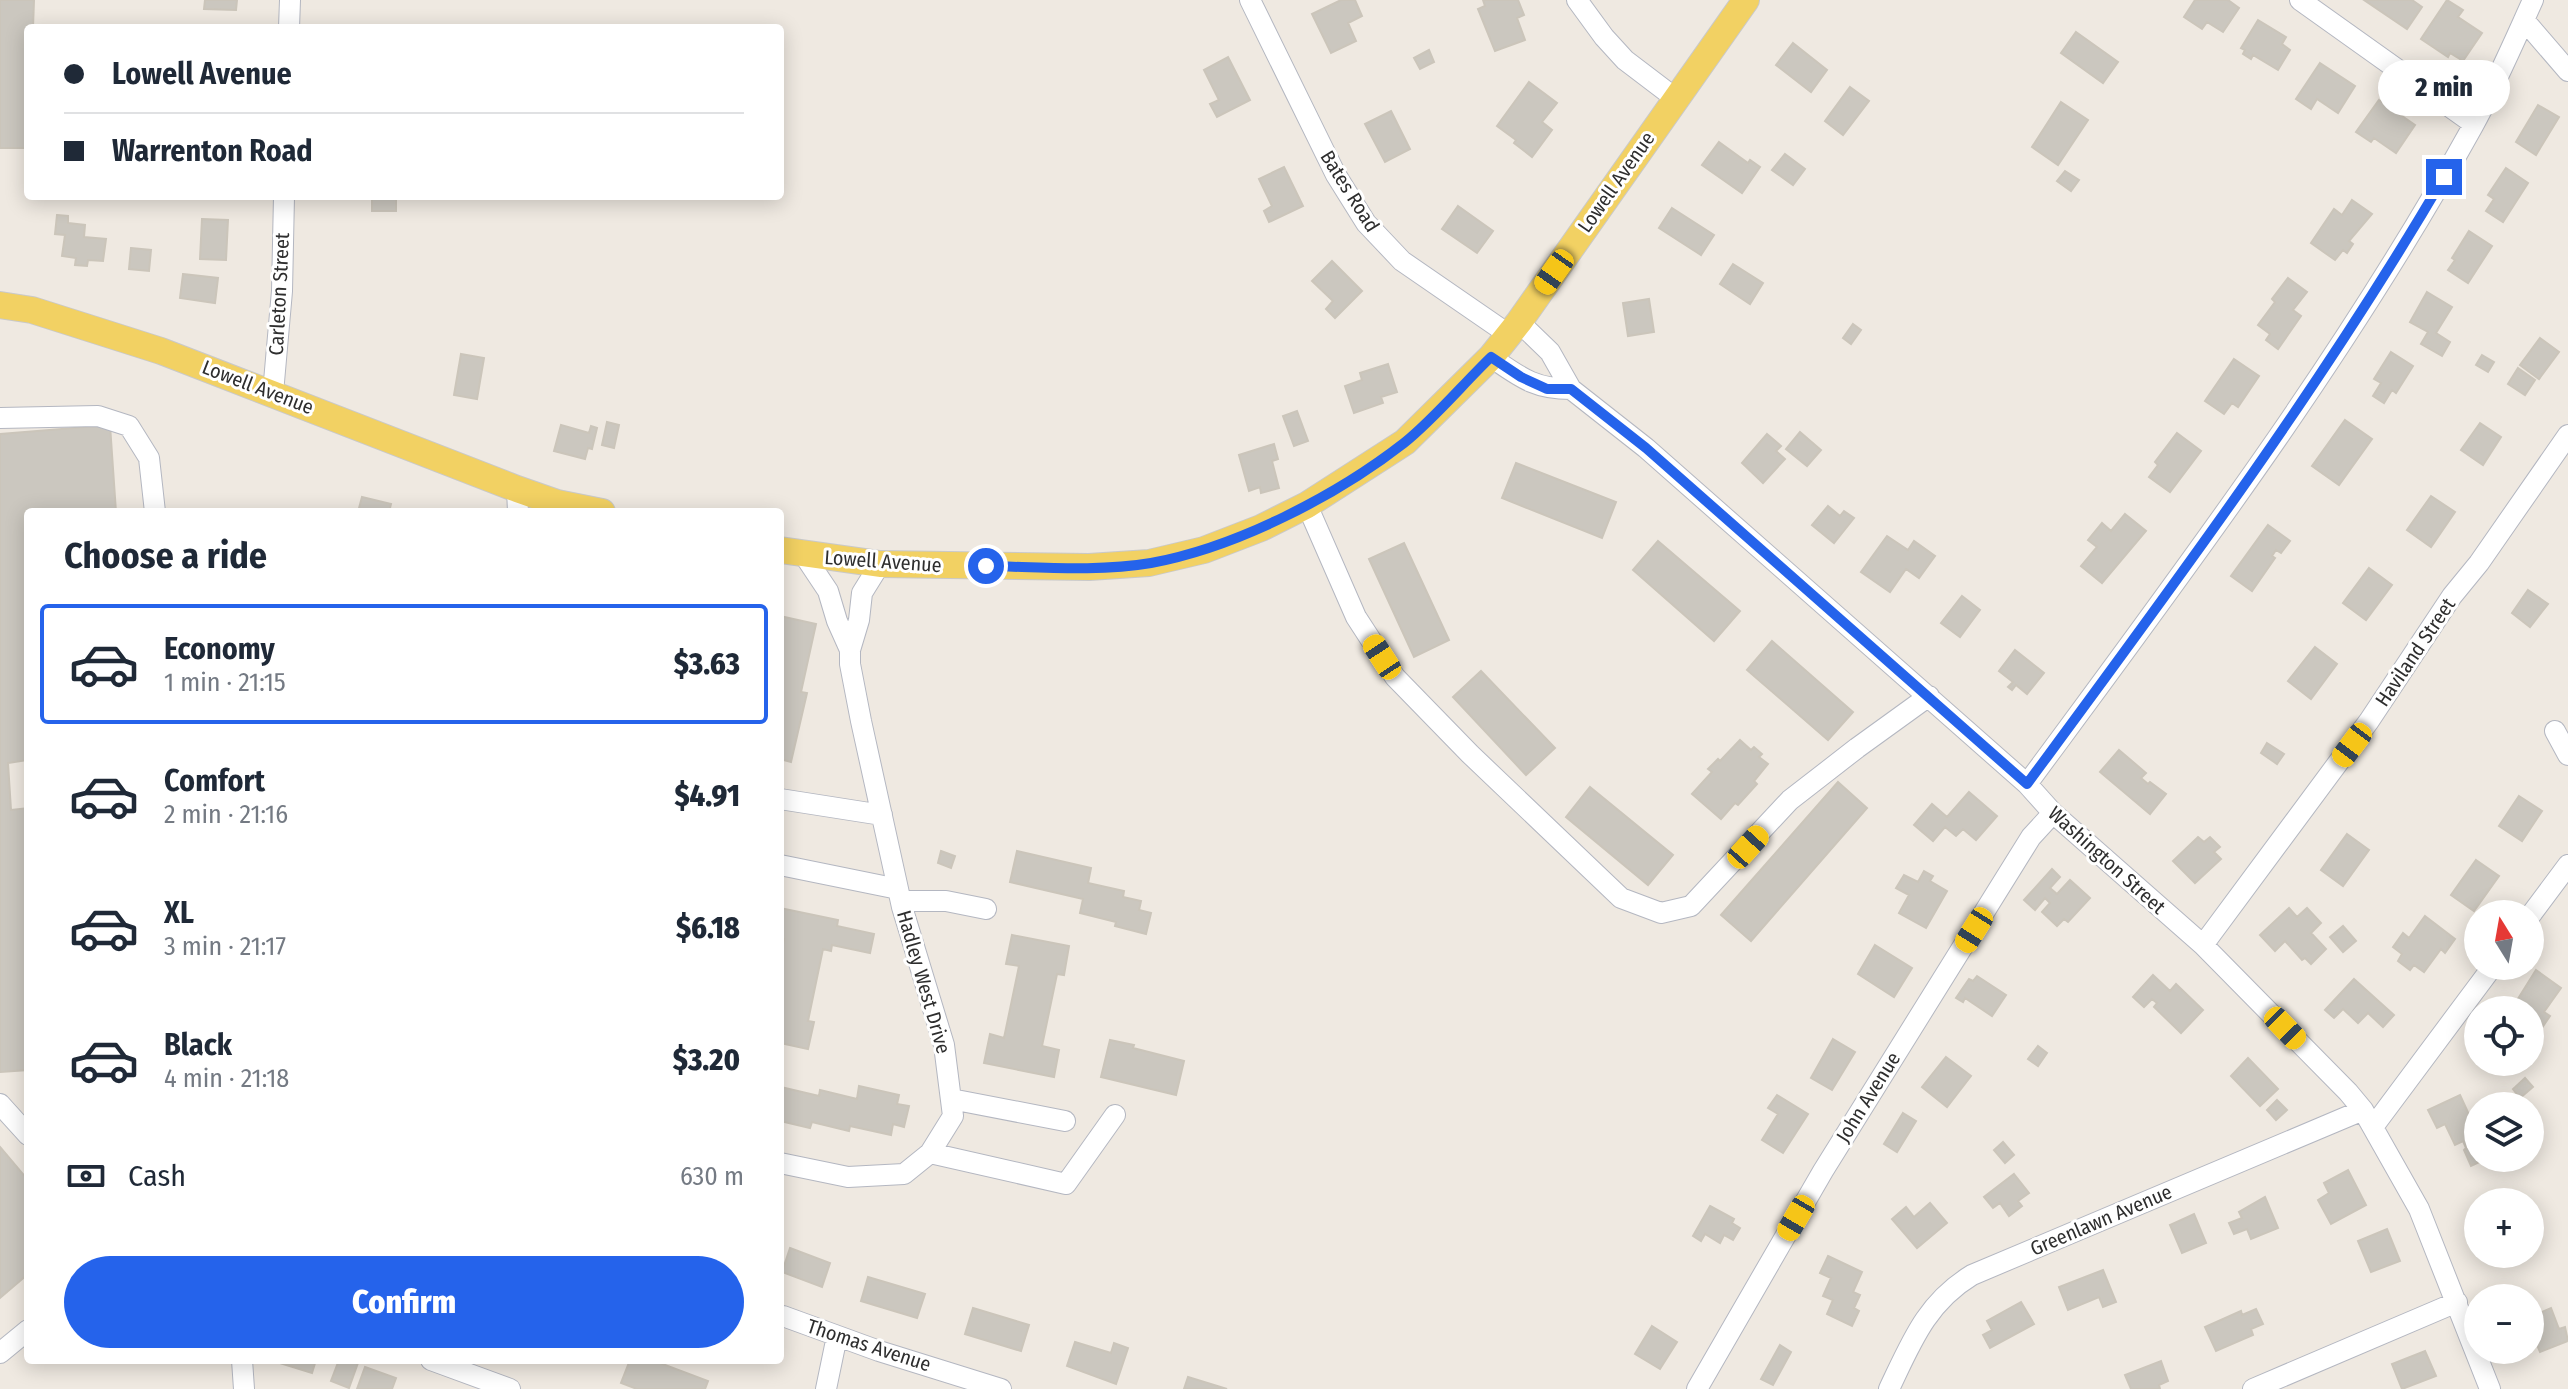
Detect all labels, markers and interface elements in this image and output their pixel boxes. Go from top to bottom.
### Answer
text: Lowell Avenue [112,56,292,92]
callout: 2 min [2378,61,2510,117]
text: 2 min [2415,72,2473,103]
street label: Lowell Avenue [1573,127,1659,237]
text: Warrenton Road [112,133,313,169]
street label: Bates Road [1316,146,1384,236]
route end [2426,159,2462,195]
street label: Carleton Street [264,232,294,356]
car [1530,245,1578,299]
street label: Lowell Avenue [199,355,317,419]
text: Choose a ride [64,534,267,578]
street label: Lowell Avenue [824,545,942,577]
route start [968,548,1004,584]
street label: Haviland Street [2370,593,2460,711]
icon: car [68,628,140,700]
car [1359,630,1405,684]
text: Economy [164,631,275,667]
text: $3.63 [674,646,740,682]
text: 1 min · 21:15 [164,667,286,698]
car [2328,719,2376,771]
icon: car [68,760,140,832]
text: Comfort [164,763,265,799]
text: $4.91 [674,778,740,814]
text: 2 min · 21:16 [164,799,288,830]
street label: Washington Street [2044,801,2171,919]
car [1723,821,1773,873]
icon: car [68,892,140,964]
text: XL [164,895,194,931]
north arrow [2464,900,2544,980]
map controls [2464,900,2544,1364]
car [1951,903,1997,957]
street label: Hadley West Drive [892,908,956,1056]
text: $6.18 [676,910,740,946]
text: 3 min · 21:17 [164,931,286,962]
button: locate [2464,996,2544,1076]
car [2260,1002,2310,1054]
icon: car [68,1024,140,1096]
text: Black [164,1027,232,1063]
text: $3.20 [673,1042,740,1078]
street label: John Avenue [1831,1047,1905,1147]
text: 4 min · 21:18 [164,1063,289,1094]
button: layers [2464,1092,2544,1172]
icon: cash [64,1154,108,1198]
text: Cash [128,1158,186,1194]
text: 630 m [680,1161,744,1192]
street label: Greenlawn Avenue [2027,1179,2175,1261]
button: + [2464,1188,2544,1268]
car [1774,1191,1818,1245]
button: Confirm [64,1256,744,1348]
button: − [2464,1284,2544,1364]
street label: Thomas Avenue [804,1314,934,1376]

